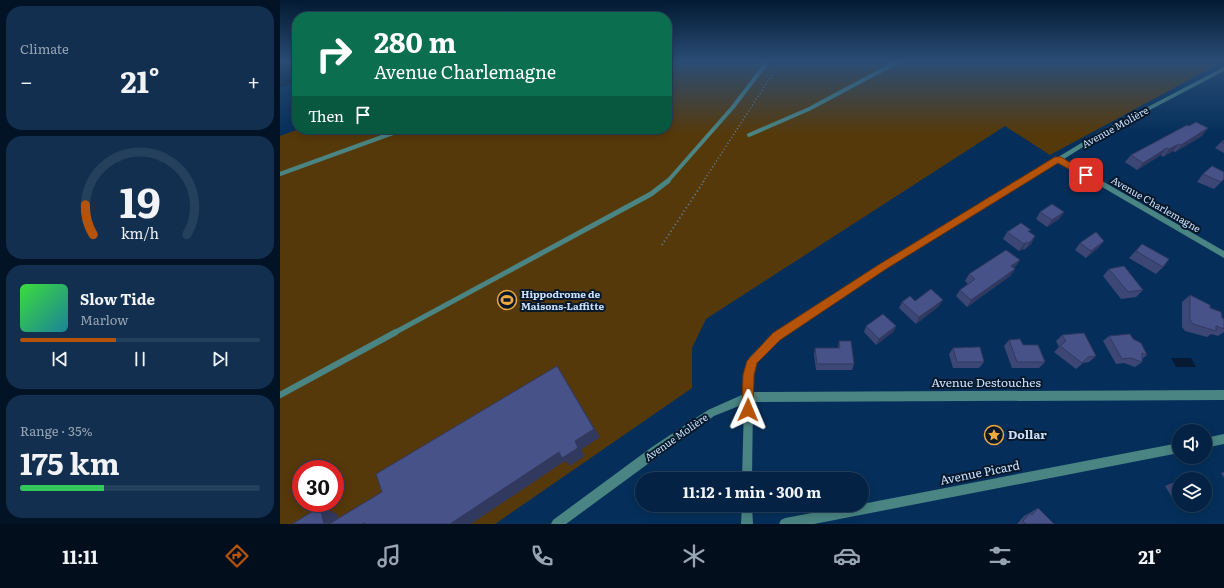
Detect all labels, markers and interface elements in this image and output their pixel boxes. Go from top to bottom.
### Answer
text: 280 m [374,20,456,62]
icon: right [308,28,360,80]
text: Climate [20,39,69,58]
text: 21° [120,58,160,102]
text: Avenue Charlemagne [374,58,556,85]
text: − [20,64,33,97]
text: + [247,64,260,97]
street label: Avenue Molière [1079,102,1151,151]
text: Then [308,104,344,127]
icon: arrive [352,104,374,126]
pin [1069,158,1103,192]
icon: arrive [1075,164,1097,186]
text: 19 [119,169,161,231]
street label: Avenue Charlemagne [1109,172,1204,235]
text: km/h [121,222,160,243]
place label: Hippodrome de Maisons-Laffitte [521,286,604,313]
text: Slow Tide [80,287,155,310]
sports icon: Hippodrome de Maisons-Laffitte [496,289,518,311]
text: Marlow [80,310,128,329]
icon: previous [49,348,71,370]
icon: pause [129,348,151,370]
icon: next [209,348,231,370]
street label: Avenue Destouches [931,373,1041,391]
position arrow [727,389,769,431]
street label: Avenue Molière [641,409,710,464]
text: Range · 35% [20,421,93,440]
place icon: Dollar [983,424,1005,446]
map controls [1172,424,1212,512]
button: sound [1172,424,1212,464]
place label: Dollar [1008,425,1047,443]
text: 175 km [20,440,120,484]
street label: Avenue Picard [938,455,1022,489]
speed limit sign: 30 [292,460,344,512]
button: layers [1172,472,1212,512]
text: 11:12 · 1 min · 300 m [683,480,821,503]
icon: directions [223,542,251,570]
icon: music [375,542,403,570]
icon: phone [528,542,556,570]
icon: climate [680,542,708,570]
icon: car [833,542,861,570]
icon: filters [986,542,1014,570]
text: 11:11 [62,543,98,570]
text: 21° [1138,543,1162,570]

